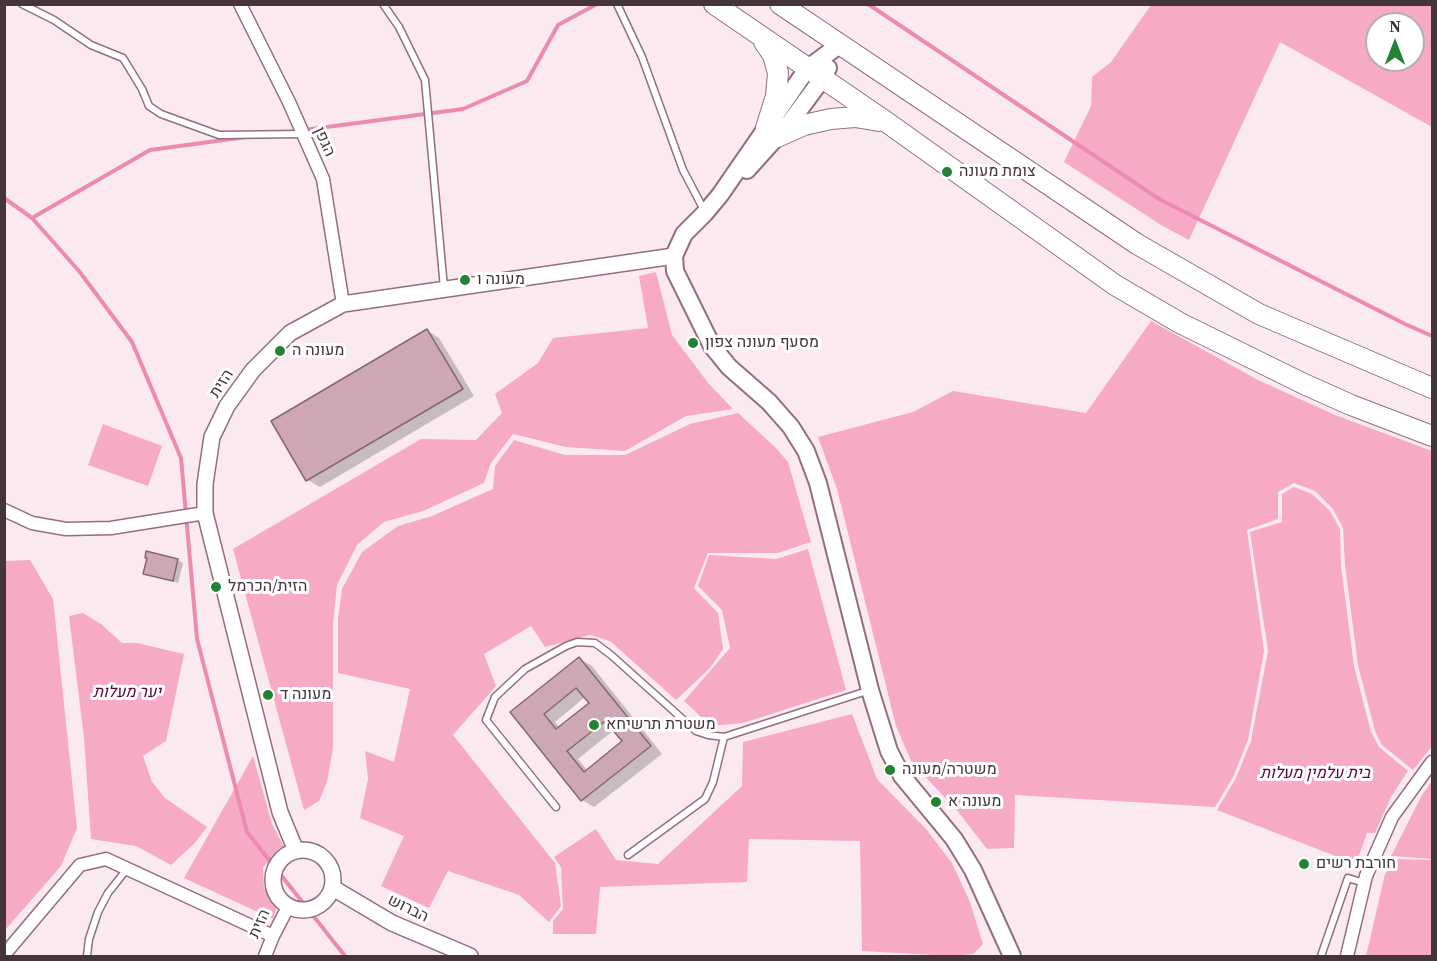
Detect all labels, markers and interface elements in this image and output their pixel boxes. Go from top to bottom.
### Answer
north arrow [1365,12,1425,72]
text: N [1389,15,1401,37]
street label: הגפן [309,124,339,160]
place label: צומת מעונה [959,162,1036,182]
marker: צומת מעונה [940,165,954,179]
place label: מעונה ו [477,270,525,290]
marker: מעונה ו [458,273,472,287]
place label: מסעף מעונה צפון [705,333,819,353]
marker: מסעף מעונה צפון [686,336,700,350]
place label: מעונה ה [292,341,344,361]
marker: מעונה ה [273,344,287,358]
street label: הזית [206,366,238,402]
place label: הזית/הכרמל [228,577,307,597]
marker: הזית/הכרמל [209,580,223,594]
park label: יער מעלות [93,683,161,703]
place label: מעונה ד [280,685,331,705]
marker: מעונה ד [261,688,275,702]
place label: משטרת תרשיחא [606,715,716,735]
marker: משטרת תרשיחא [587,718,601,732]
place label: משטרה/מעונה [902,760,997,780]
marker: משטרה/מעונה [883,763,897,777]
park label: בית עלמין מעלות [1260,764,1370,784]
place label: מעונה א [948,792,1001,812]
marker: מעונה א [929,795,943,809]
place label: חורבת רשים [1316,854,1396,874]
marker: חורבת רשים [1297,857,1311,871]
street label: הברוש [384,891,432,927]
street label: הזית [245,906,275,942]

